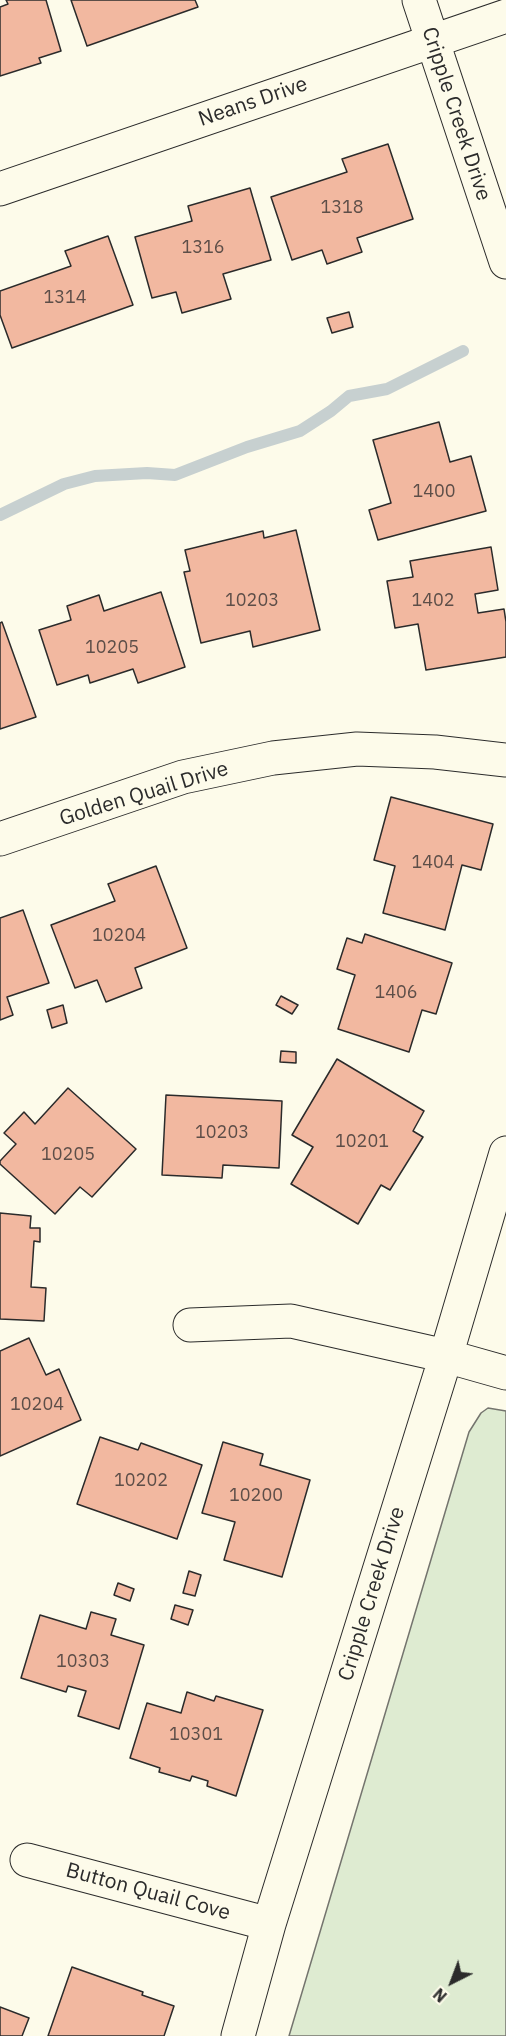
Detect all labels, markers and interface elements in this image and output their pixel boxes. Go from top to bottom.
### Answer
street label: Cripple Creek Drive [416,24,496,204]
street label: Neans Drive [195,72,311,132]
house number: 1318 [320,197,364,219]
house number: 1316 [181,237,225,259]
house number: 1314 [43,287,87,309]
house number: 1400 [412,481,456,503]
house number: 10203 [225,590,279,612]
house number: 1402 [411,590,455,612]
house number: 10205 [85,637,139,659]
street label: Golden Quail Drive [56,756,232,832]
house number: 1404 [411,852,455,874]
house number: 10204 [92,925,146,947]
house number: 1406 [374,982,418,1004]
house number: 10203 [195,1122,249,1144]
house number: 10201 [335,1131,389,1153]
house number: 10205 [41,1144,95,1166]
house number: 10204 [10,1394,64,1416]
house number: 10202 [114,1470,168,1492]
house number: 10200 [229,1485,283,1507]
street label: Cripple Creek Drive [333,1504,411,1684]
house number: 10303 [56,1651,110,1673]
house number: 10301 [169,1724,223,1746]
street label: Button Quail Cove [63,1858,233,1926]
north arrow [422,1952,482,2012]
text: N [429,1984,451,2007]

